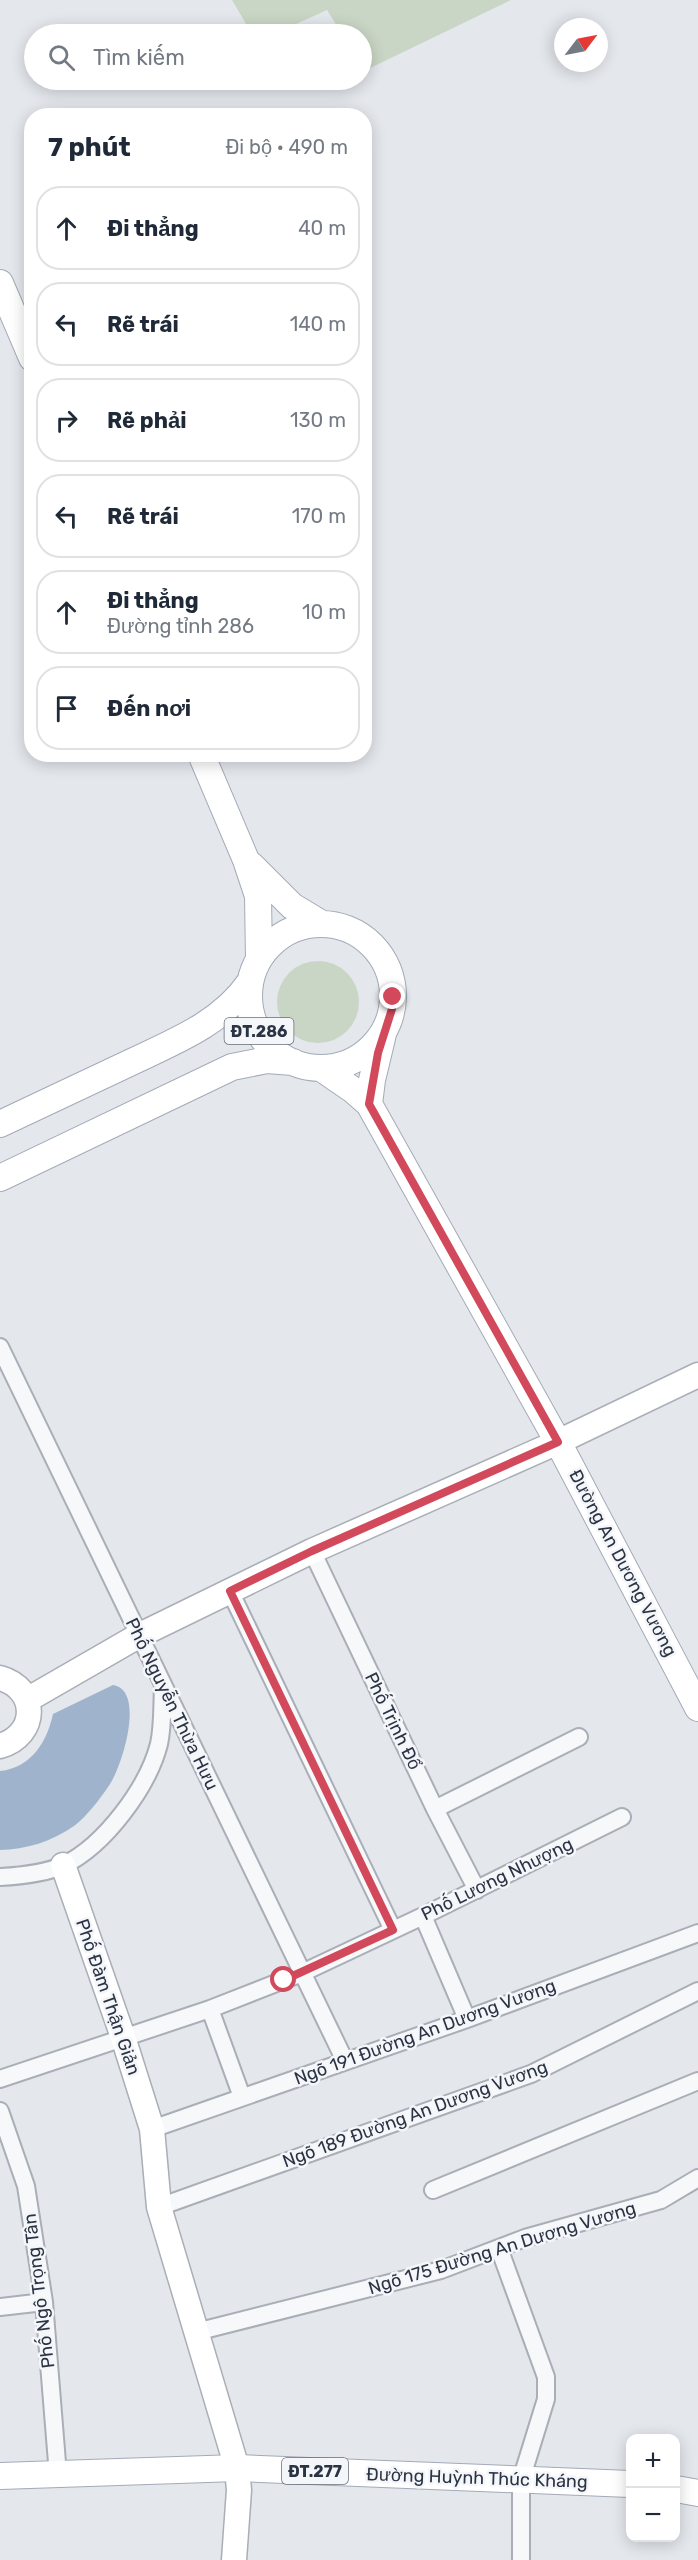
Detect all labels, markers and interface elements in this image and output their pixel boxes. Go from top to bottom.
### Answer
north arrow [554,18,608,72]
search box [24,24,372,90]
icon: search [45,41,78,74]
text: Tìm kiếm [93,44,185,71]
text: 7 phút [48,132,131,163]
text: Đi bộ · 490 m [225,135,348,159]
icon: ahead [50,212,83,245]
text: Đi thẳng [107,215,199,242]
text: 40 m [298,216,346,240]
icon: left [50,308,83,341]
text: Rẽ trái [107,311,179,338]
text: 140 m [290,312,346,336]
icon: right [50,404,83,437]
text: Rẽ phải [107,407,187,434]
text: 130 m [290,408,346,432]
icon: left [50,500,83,533]
text: Rẽ trái [107,503,179,530]
text: 170 m [292,504,346,528]
text: Đi thẳng [107,587,199,614]
icon: ahead [50,596,83,629]
text: 10 m [302,600,346,624]
text: Đường tỉnh 286 [107,614,254,638]
icon: arrive [50,692,83,725]
text: Đến nơi [107,695,191,722]
route end [379,983,405,1009]
road number: ĐT.286 [224,1018,294,1044]
street label: Đường An Dương Vương [564,1466,682,1660]
street label: Phố Nguyễn Thừa Hưu [121,1614,224,1794]
street label: Phố Trịnh Đổ [360,1668,427,1773]
street label: Phố Lương Nhượng [417,1832,577,1925]
street label: Phố Đàm Thận Giản [71,1916,146,2078]
route start [270,1966,296,1992]
street label: Ngõ 191 Đường An Dương Vương [291,1974,559,2090]
street label: Ngõ 189 Đường An Dương Vương [279,2056,551,2172]
street label: Ngõ 175 Đường An Dương Vương [366,2197,638,2299]
street label: Phố Ngô Trọng Tân [18,2212,59,2370]
map controls [626,2434,680,2542]
button: + [626,2434,680,2488]
road number: ĐT.277 [282,2458,348,2484]
street label: Đường Huỳnh Thúc Kháng [366,2463,588,2493]
button: − [626,2488,680,2542]

